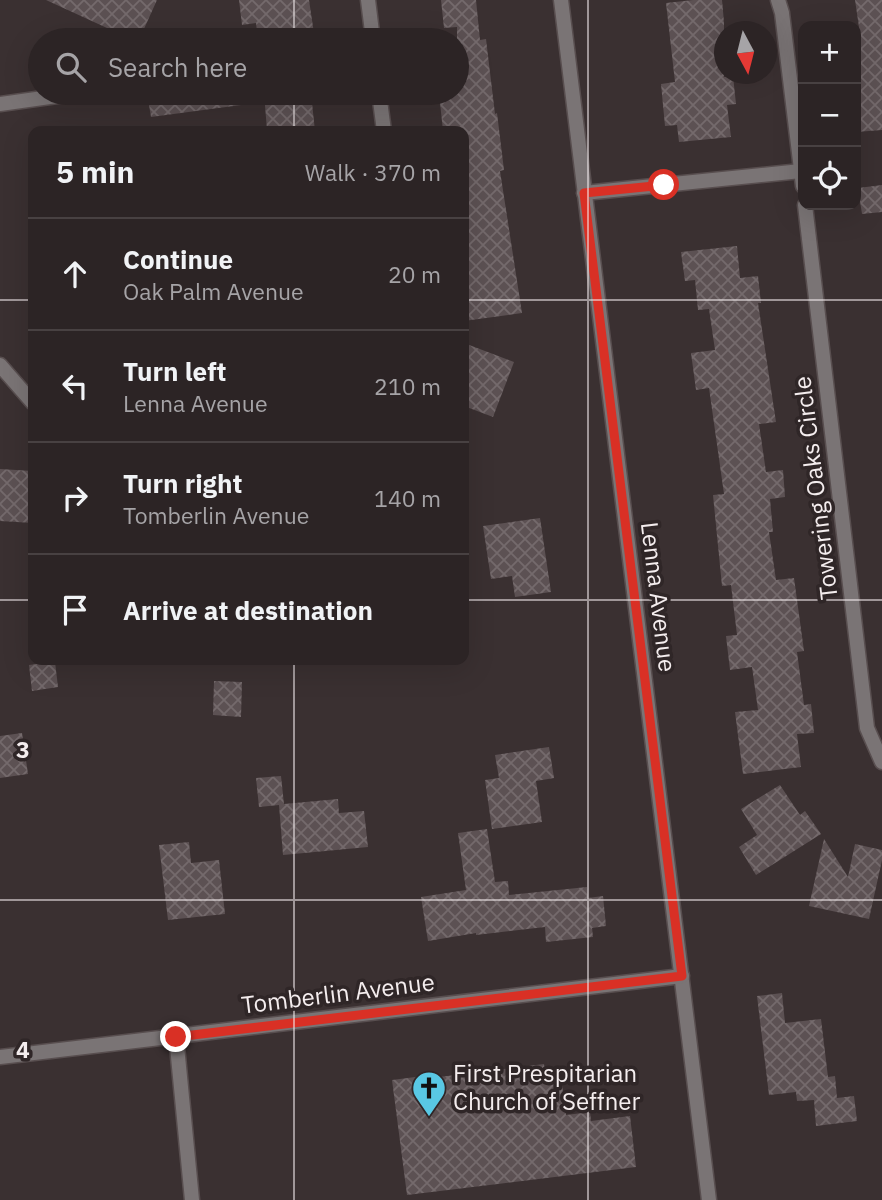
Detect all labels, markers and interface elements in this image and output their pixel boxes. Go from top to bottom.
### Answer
north arrow [714,21,777,84]
map controls [798,21,861,210]
button: + [798,21,861,84]
search box [28,28,469,105]
icon: search [52,48,90,86]
text: Search here [108,50,247,84]
button: − [798,84,861,147]
button: locate [798,147,861,210]
text: 5 min [56,152,134,191]
text: Walk · 370 m [305,157,441,187]
route start [648,169,679,200]
text: Continue [123,242,233,276]
icon: ahead [56,255,94,293]
text: 20 m [388,259,441,289]
text: Oak Palm Avenue [123,276,304,306]
text: Turn left [123,354,226,388]
icon: left [56,367,94,405]
text: 210 m [374,371,441,401]
street label: Towering Oaks Circle [785,375,845,602]
text: Lenna Avenue [123,388,268,418]
text: Turn right [123,466,242,500]
icon: right [56,479,94,517]
text: 140 m [374,483,441,513]
text: Tomberlin Avenue [123,500,309,530]
street label: Lenna Avenue [634,520,684,674]
icon: arrive [56,591,94,629]
text: Arrive at destination [123,593,373,627]
text: 3 [16,734,30,764]
street label: Tomberlin Avenue [239,965,436,1021]
route end [160,1021,191,1052]
text: 4 [16,1034,30,1064]
place label: First Prespitarian Church of Seffner [453,1057,640,1117]
church icon: First Prespitarian Church of Seffner [410,1069,448,1118]

